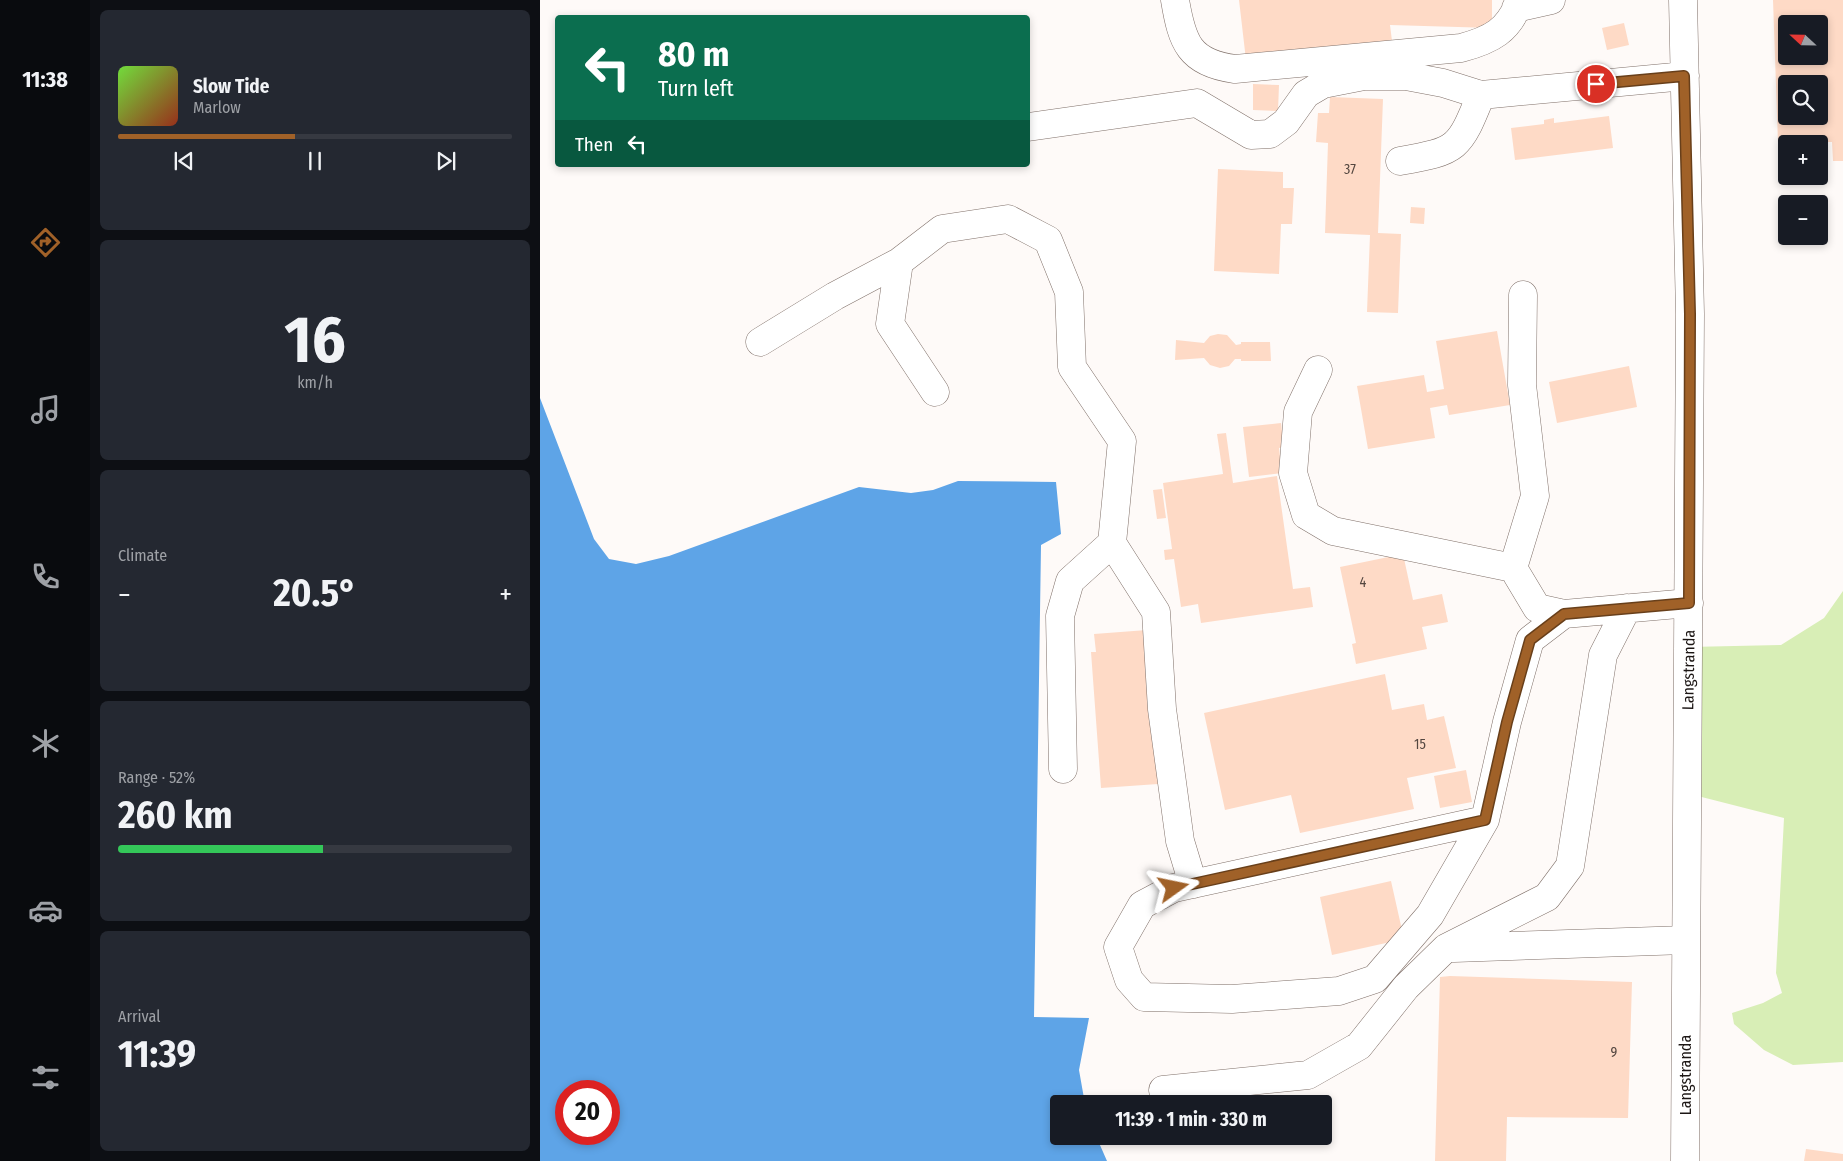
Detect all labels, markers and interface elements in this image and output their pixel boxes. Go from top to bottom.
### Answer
north arrow [1778,15,1828,65]
map controls [1778,15,1828,245]
text: 80 m [658,33,730,75]
icon: left [575,35,640,100]
pin [1575,63,1617,105]
text: 11:38 [22,66,68,93]
icon: arrive [1582,70,1610,98]
text: Slow Tide [193,75,269,98]
text: Turn left [658,75,734,102]
button: search [1778,75,1828,125]
text: Marlow [193,98,241,117]
icon: left [623,130,651,158]
text: Then [575,133,613,156]
button: + [1778,135,1828,185]
icon: previous [170,147,198,175]
icon: pause [301,147,329,175]
icon: next [432,147,460,175]
house number: 37 [1344,161,1356,178]
button: − [1778,195,1828,245]
icon: directions [28,225,63,260]
text: 16 [284,301,346,379]
text: km/h [297,373,333,392]
icon: music [28,392,63,427]
text: Climate [118,546,167,565]
icon: phone [28,559,63,594]
text: 20.5° [273,570,357,616]
house number: 4 [1360,574,1367,591]
text: − [118,578,131,611]
text: + [499,578,512,611]
street label: Langstranda [1678,629,1699,710]
icon: climate [28,726,63,761]
house number: 15 [1414,736,1426,753]
text: Range · 52% [118,768,195,787]
text: 260 km [118,792,232,838]
position arrow [1147,861,1199,913]
icon: car [28,893,63,928]
text: Arrival [118,1007,160,1026]
text: 11:39 [118,1031,196,1077]
street label: Langstranda [1676,1035,1695,1115]
house number: 9 [1611,1044,1618,1061]
icon: filters [28,1060,63,1095]
speed limit sign: 20 [555,1080,620,1145]
text: 11:39 · 1 min · 330 m [1115,1108,1267,1131]

